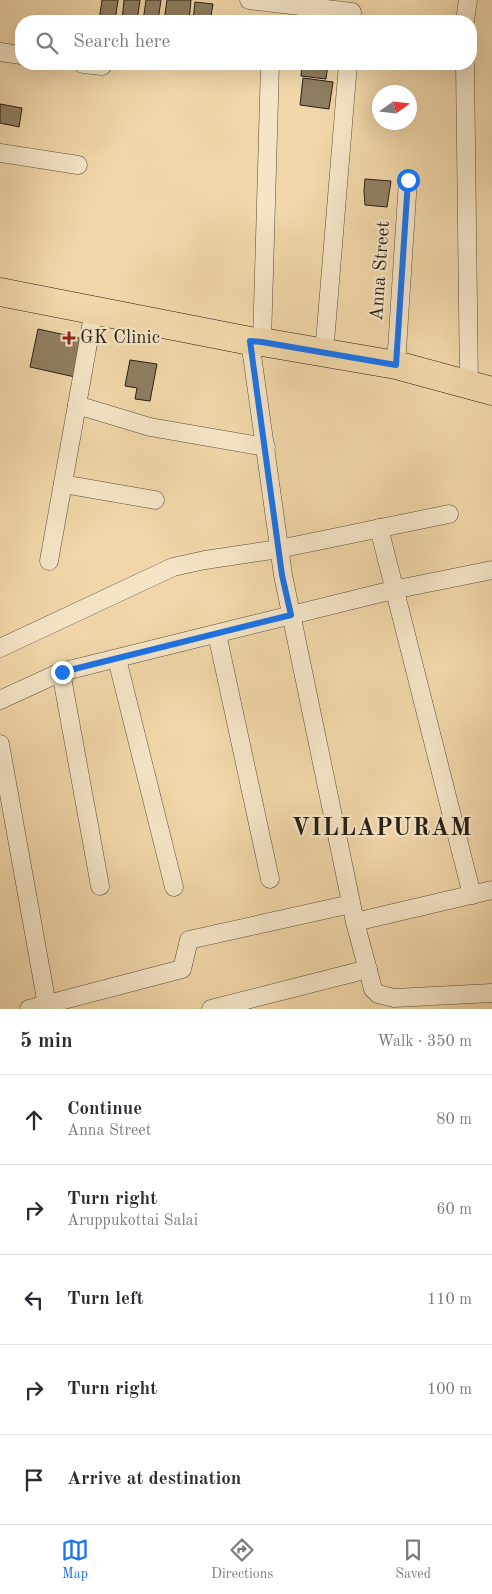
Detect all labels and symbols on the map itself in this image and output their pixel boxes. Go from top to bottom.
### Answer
north arrow [372,85,417,130]
route start [397,169,420,192]
street label: Anna Street [368,220,394,322]
place label: GK Clinic [80,329,160,348]
marker: GK Clinic [62,331,76,345]
route end [51,661,74,684]
district label: VILLAPURAM [291,817,473,841]

